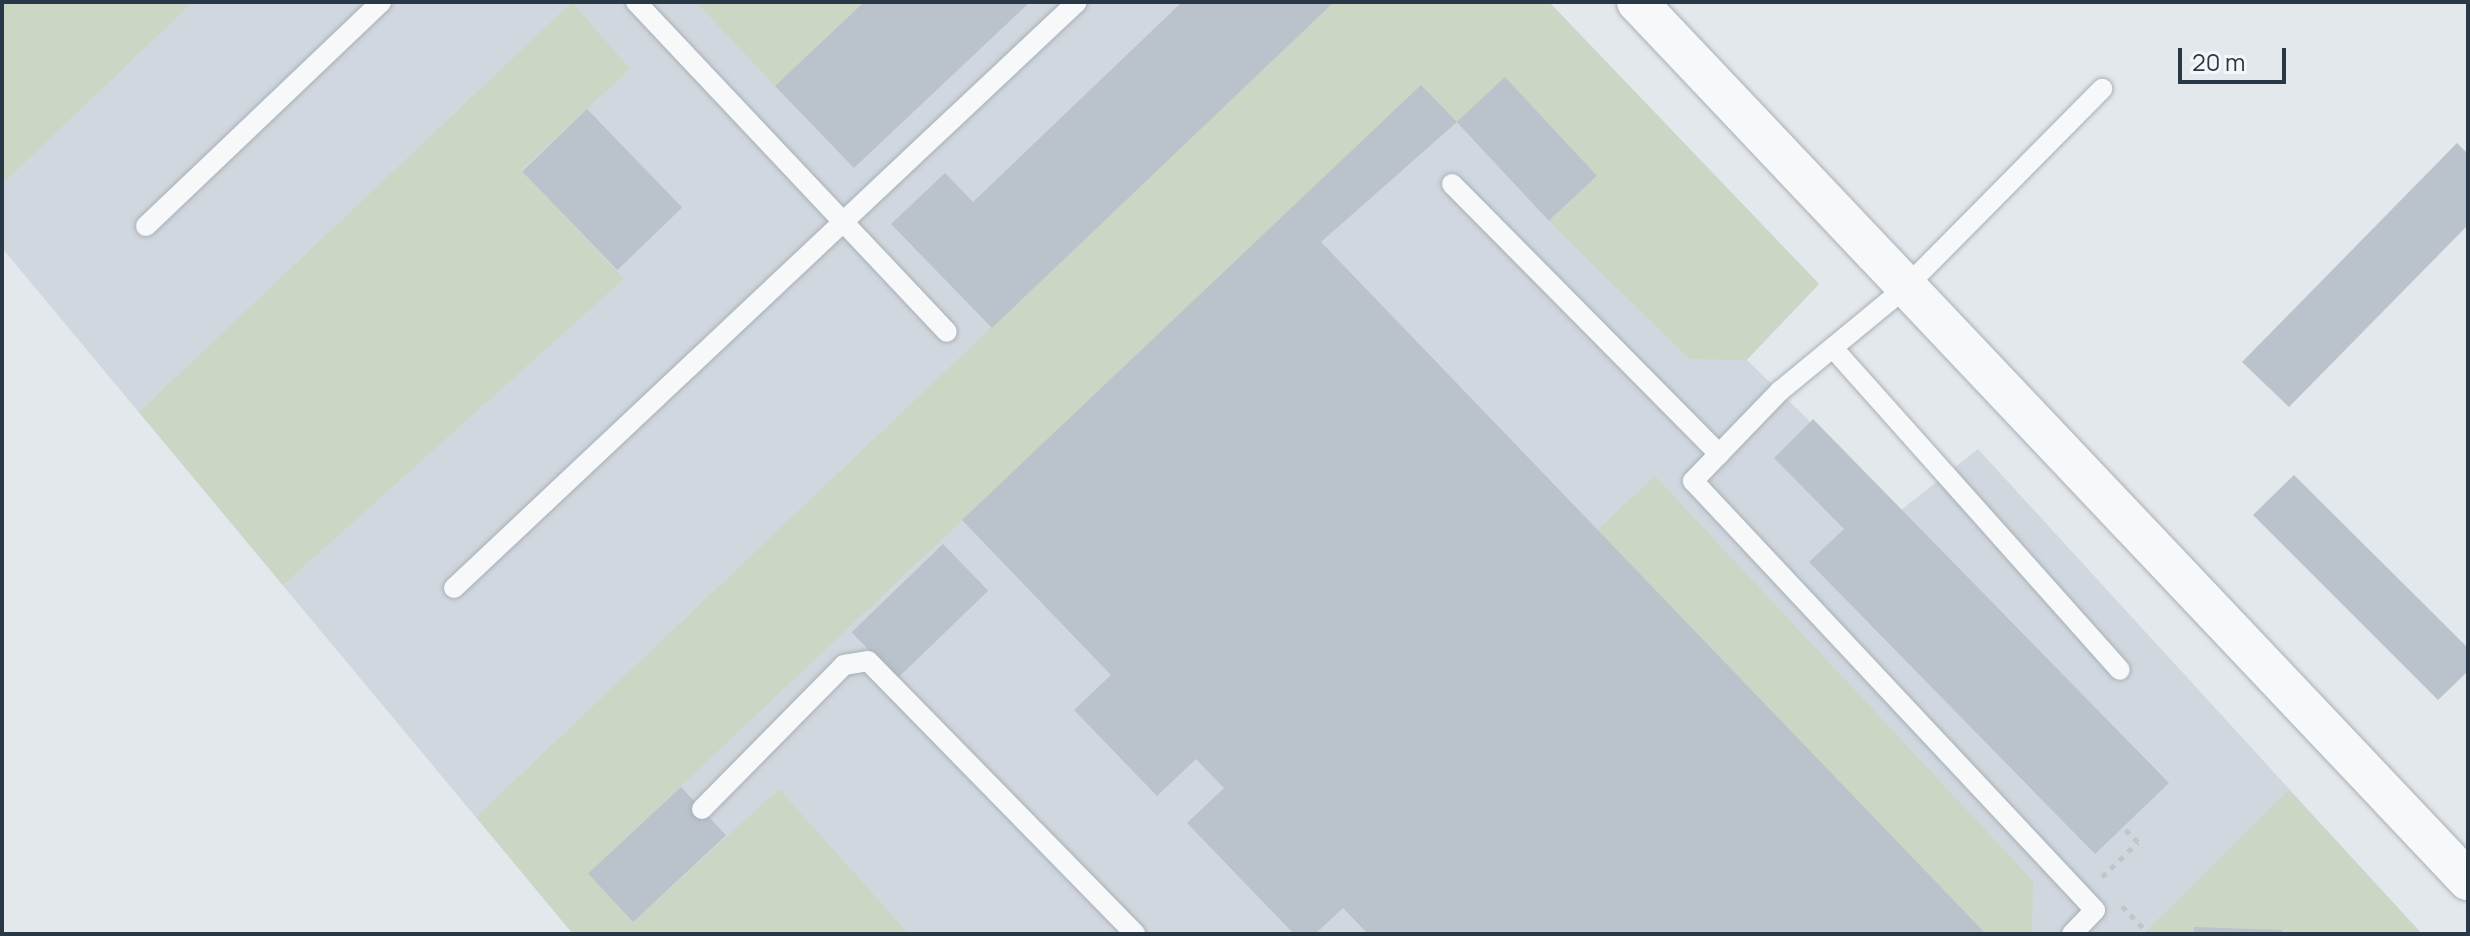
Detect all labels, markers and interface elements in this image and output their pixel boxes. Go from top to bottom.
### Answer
scale bar [2182,32,2290,82]
text: 20 m [2192,45,2245,78]

